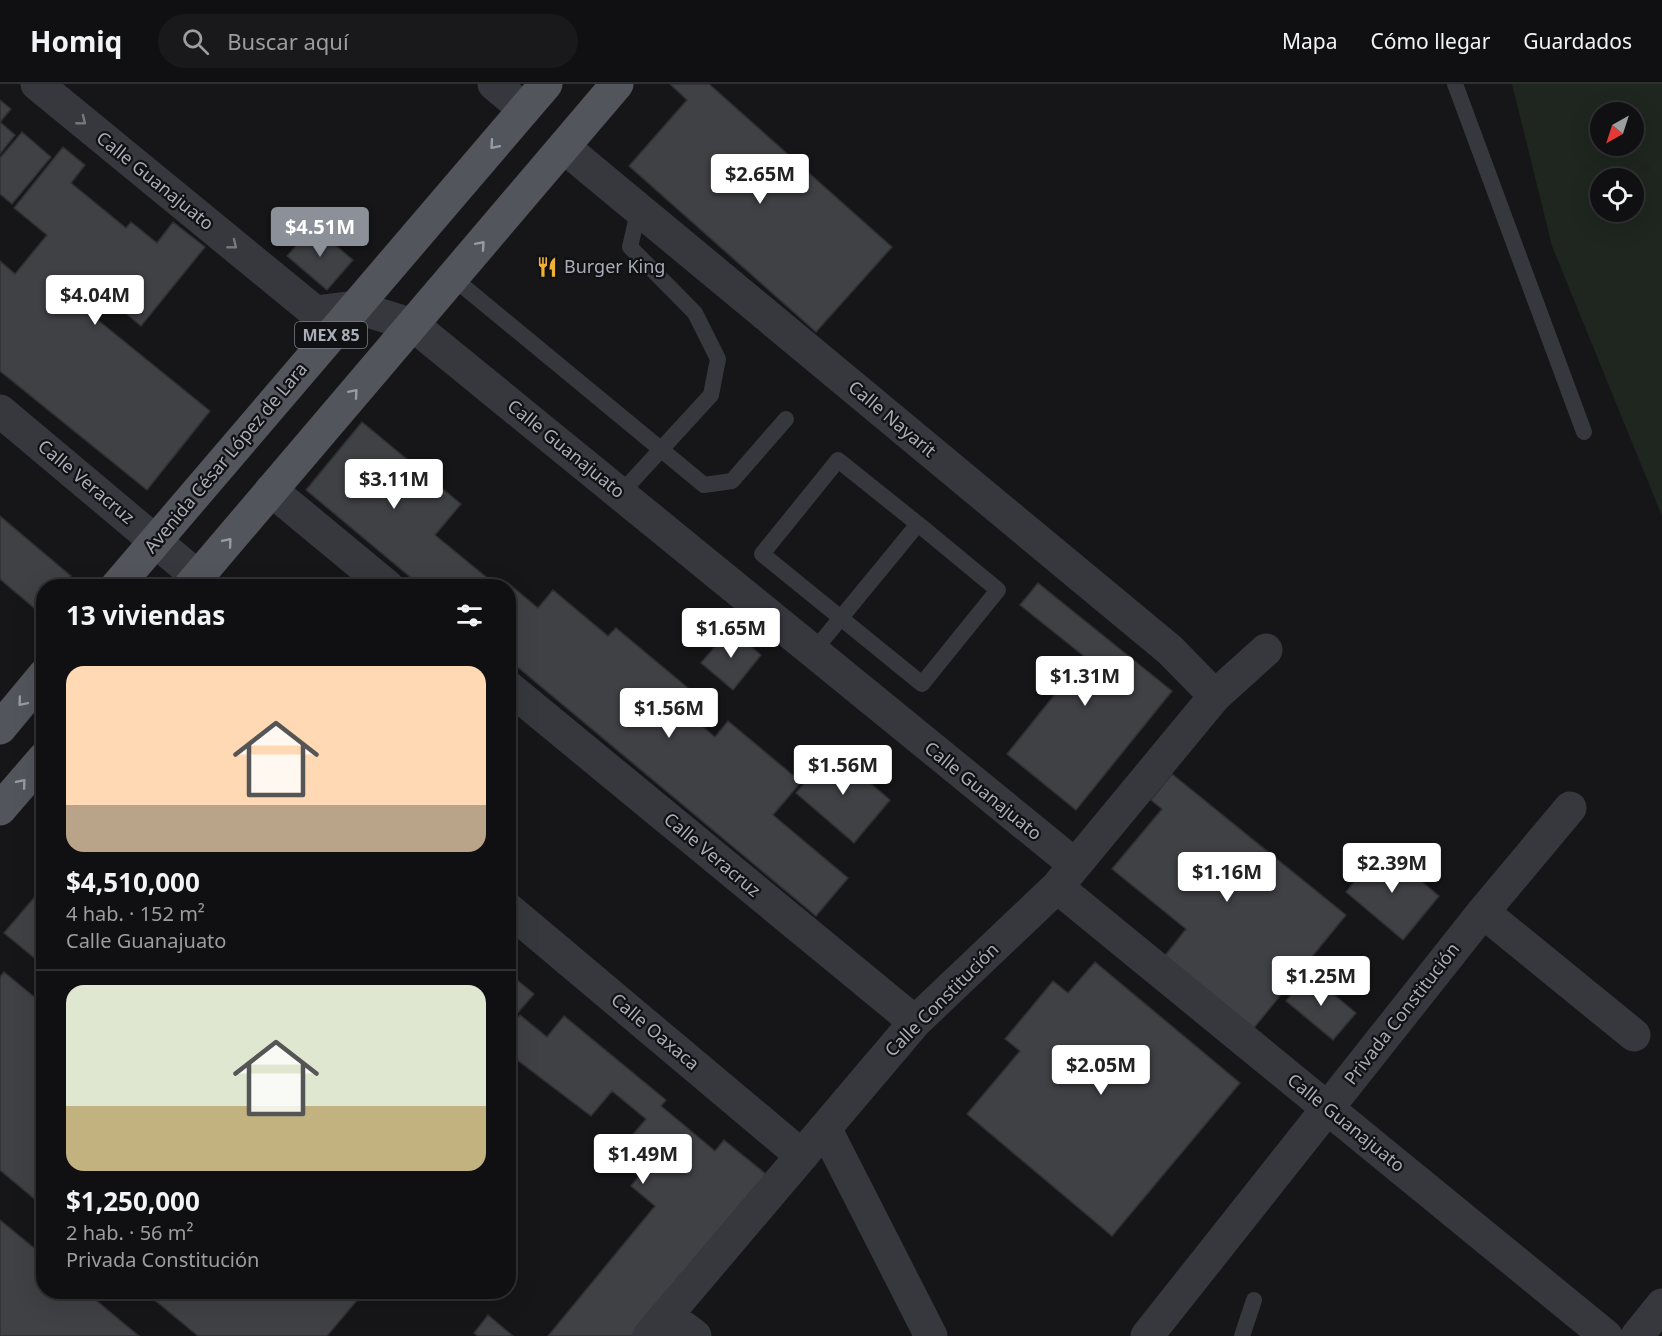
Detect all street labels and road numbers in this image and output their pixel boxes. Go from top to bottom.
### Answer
street label: Calle Guanajuato [92,125,219,235]
road number: MEX 85 [295,322,367,348]
street label: Avenida César López de Lara [138,357,312,558]
street label: Calle Nayarit [844,375,942,462]
street label: Calle Guanajuato [503,393,630,503]
street label: Calle Veracruz [33,434,140,529]
street label: Calle Guanajuato [920,735,1047,845]
street label: Calle Veracruz [659,807,766,902]
street label: Calle Constitución [879,937,1003,1061]
street label: Privada Constitución [1338,937,1464,1089]
street label: Calle Oaxaca [607,987,705,1075]
street label: Calle Guanajuato [1283,1067,1410,1177]

